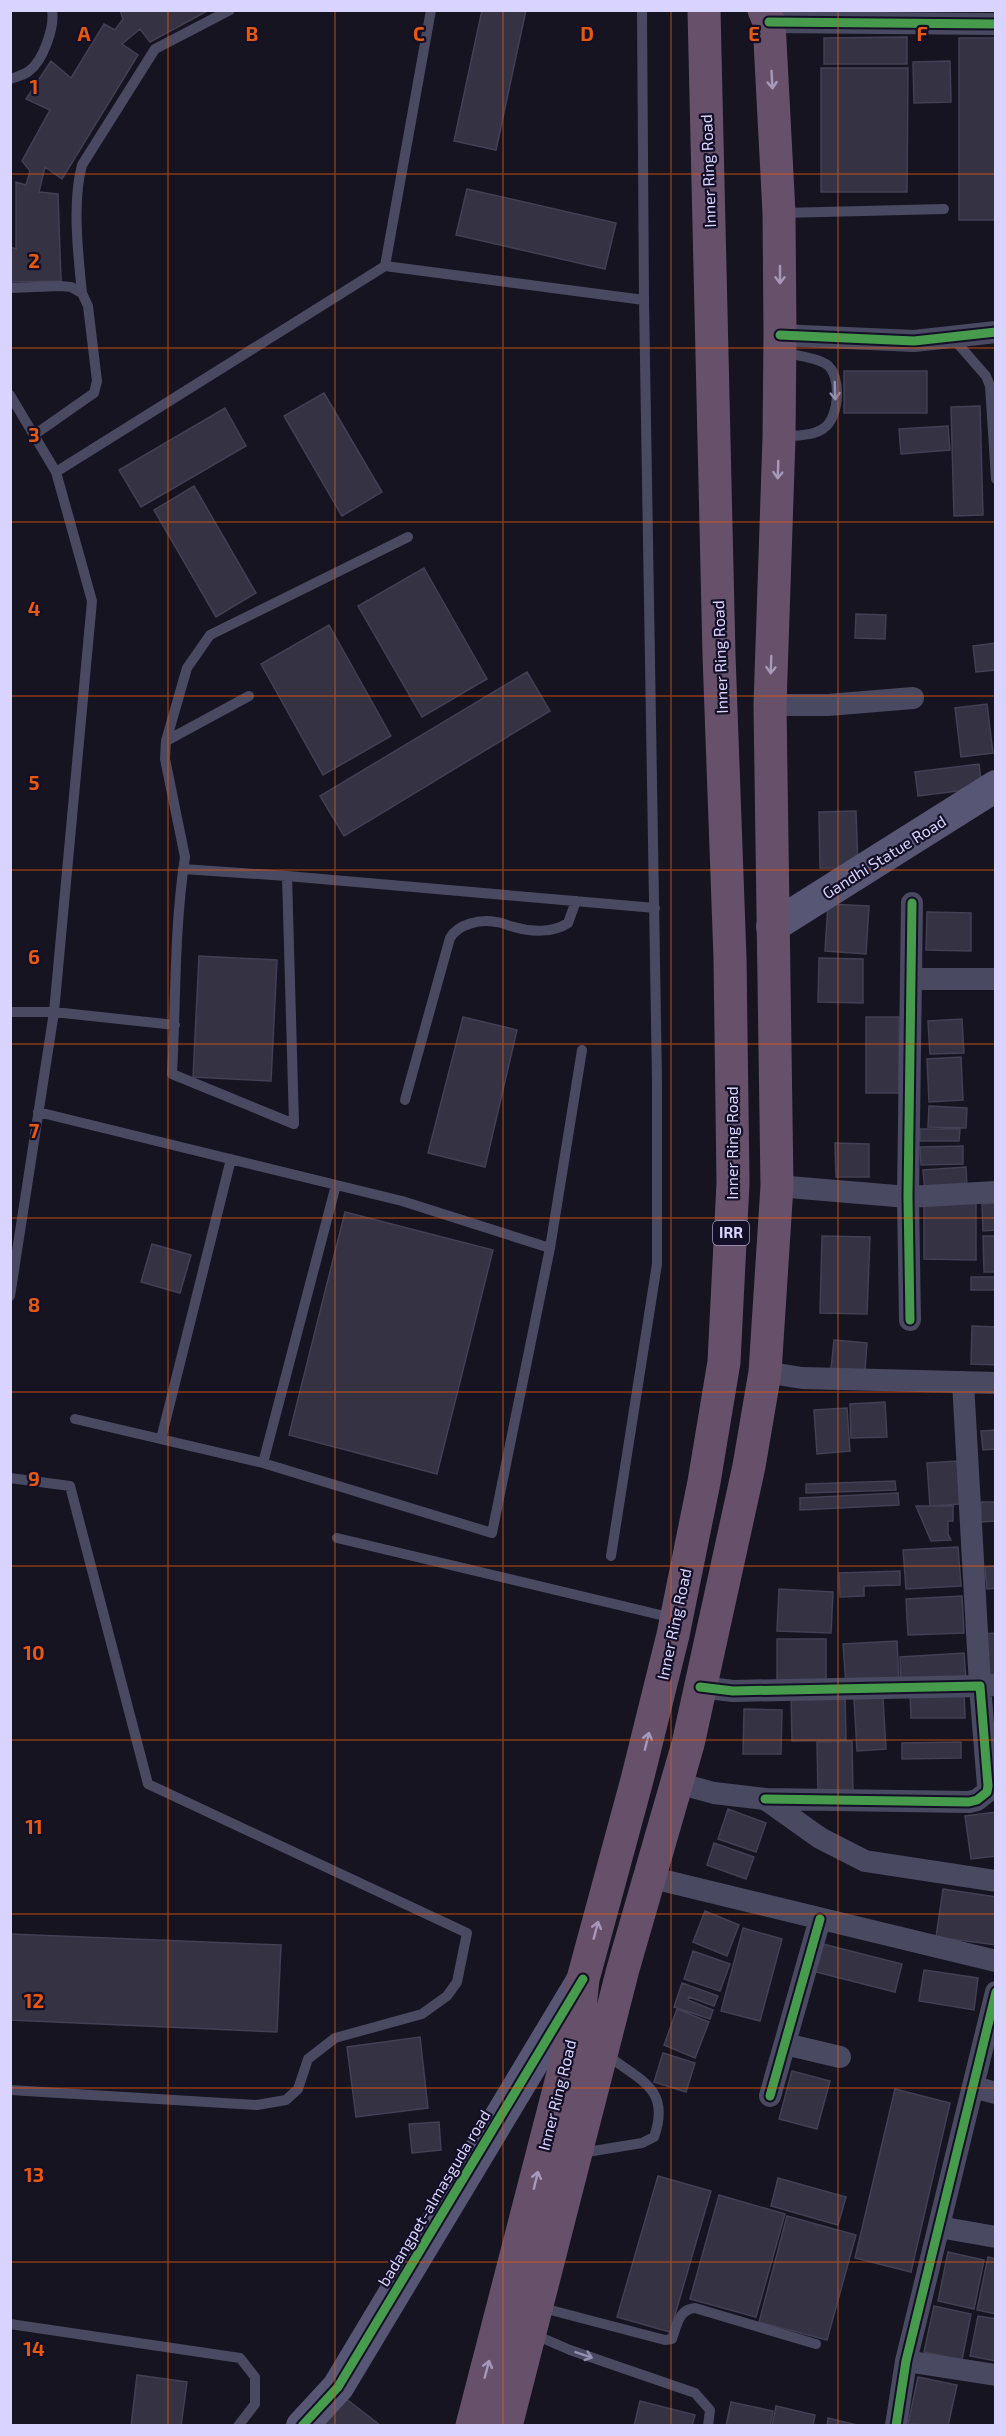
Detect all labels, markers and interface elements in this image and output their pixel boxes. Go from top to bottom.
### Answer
text: A [77,21,91,45]
text: B [246,21,258,45]
text: C [413,21,425,45]
text: D [580,21,594,45]
text: E [748,21,760,45]
text: F [916,21,928,45]
one-way arrow [767,70,778,90]
text: 1 [30,74,38,98]
street label: Inner Ring Road [696,114,719,228]
text: 2 [28,248,40,272]
one-way arrow [774,265,785,285]
one-way arrow [829,381,841,401]
text: 3 [28,422,40,446]
one-way arrow [772,460,783,480]
text: 4 [28,596,41,620]
street label: Inner Ring Road [708,600,731,714]
one-way arrow [765,655,777,675]
text: 5 [28,770,40,794]
street label: Gandhi Statue Road [818,811,949,902]
text: 6 [28,944,40,968]
street label: Inner Ring Road [722,1086,741,1200]
text: 7 [29,1118,40,1142]
road number: IRR [713,1221,749,1245]
text: 8 [28,1292,40,1316]
text: 9 [28,1466,40,1490]
street label: Inner Ring Road [652,1566,695,1681]
text: 10 [23,1640,45,1664]
one-way arrow [641,1732,653,1751]
text: 11 [25,1814,43,1838]
one-way arrow [591,1920,602,1939]
text: 12 [24,1988,44,2012]
street label: Inner Ring Road [534,2038,579,2152]
street label: badangpet-almasguda road [373,2106,494,2289]
text: 13 [24,2162,44,2186]
one-way arrow [530,2171,542,2190]
text: 14 [23,2336,45,2360]
one-way arrow [574,2350,593,2361]
one-way arrow [482,2360,493,2379]

